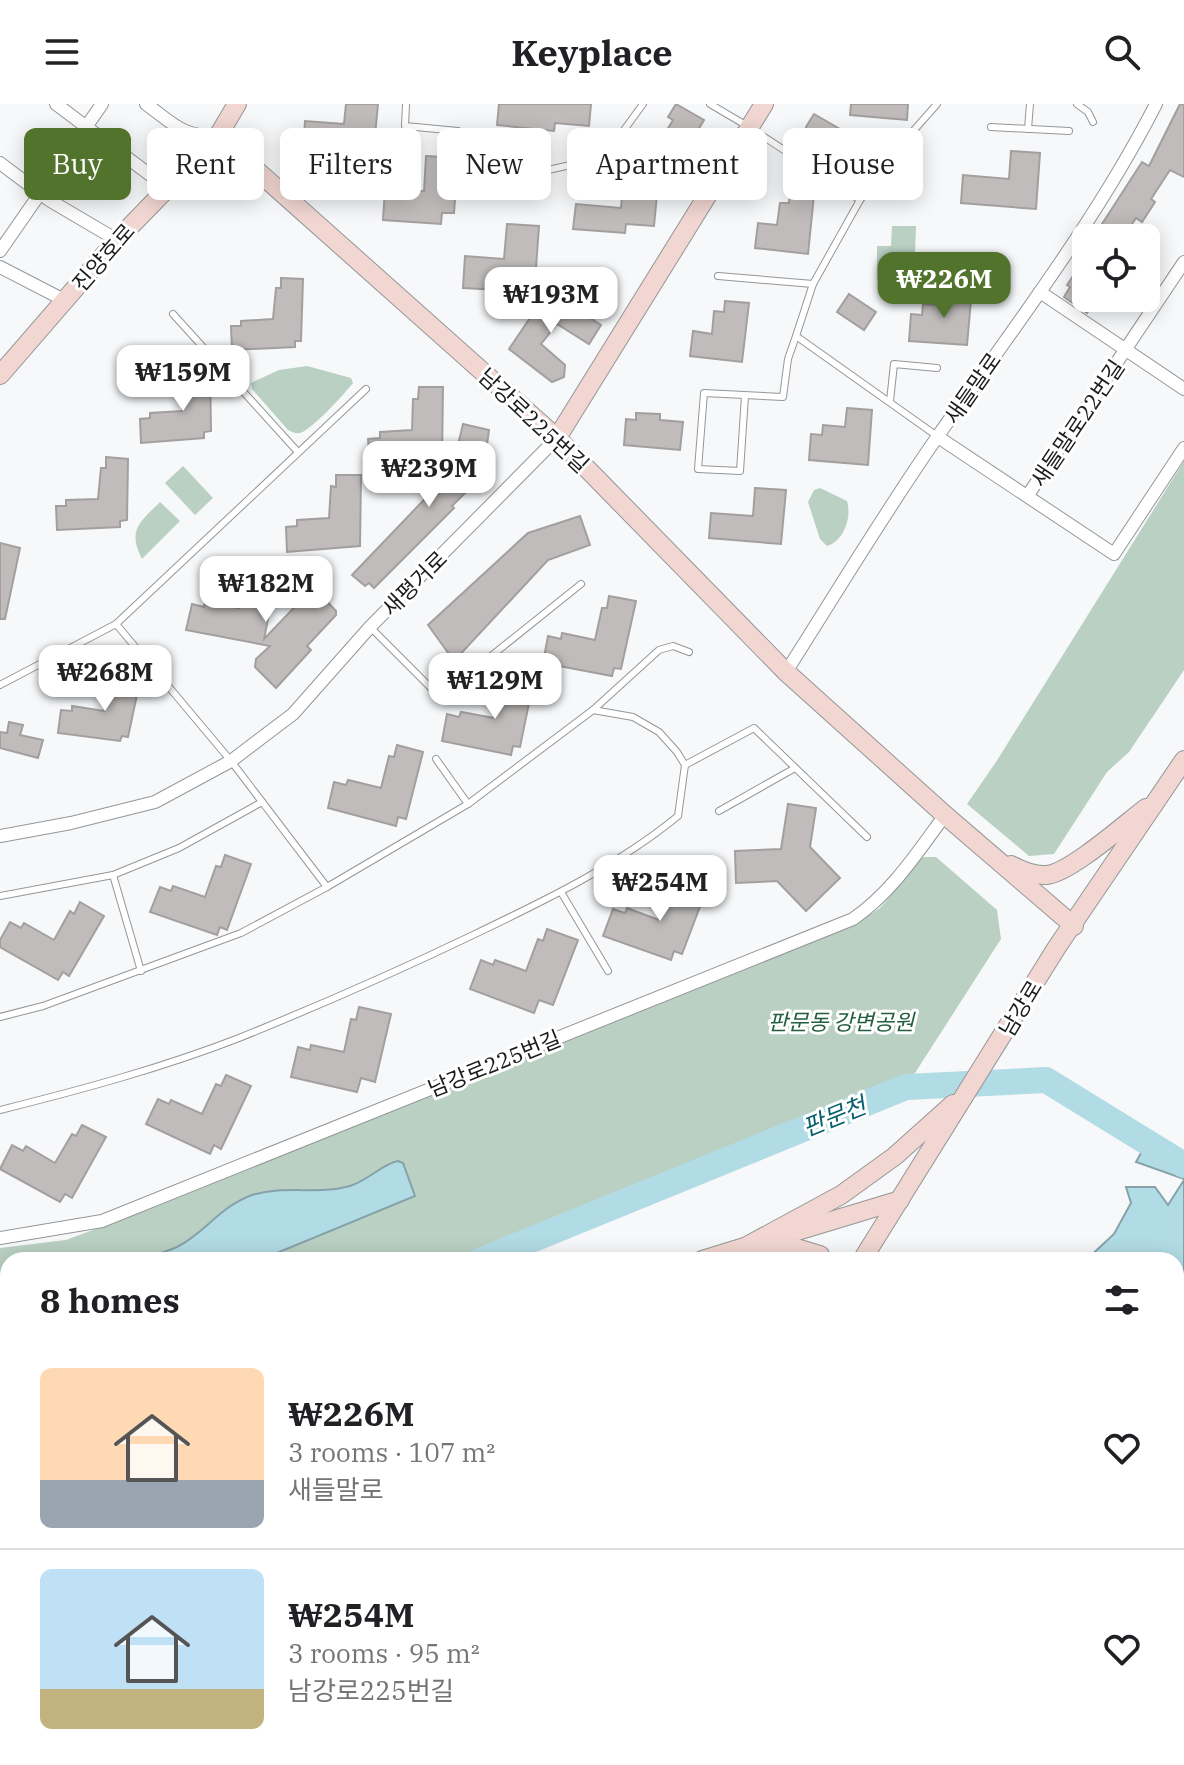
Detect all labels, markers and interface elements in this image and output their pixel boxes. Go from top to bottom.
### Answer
text: Keyplace [511,29,673,76]
icon: menu [40,30,84,74]
icon: search [1100,30,1144,74]
chip: Buy [24,128,131,200]
chip: Rent [147,128,264,200]
chip: Filters [280,128,421,200]
chip: New [437,128,551,200]
chip: Apartment [567,128,767,200]
chip: House [783,128,923,200]
street label: 진양호로 [65,217,141,297]
map controls [1072,224,1160,312]
button: locate [1072,224,1160,312]
pin: ₩226M [888,252,1000,320]
text: ₩226M [896,261,992,295]
pin: ₩193M [495,267,607,335]
text: ₩193M [503,276,599,310]
pin: ₩159M [127,345,239,413]
street label: 새들말로 [937,347,1007,429]
text: ₩159M [135,354,231,388]
street label: 새들말로22번길 [1024,354,1130,492]
street label: 남강로225번길 [473,361,595,479]
pin: ₩239M [373,441,485,509]
text: ₩239M [381,450,477,484]
street label: 새평거로 [375,544,453,622]
pin: ₩182M [210,556,322,624]
text: ₩182M [218,565,314,599]
pin: ₩268M [49,645,161,713]
pin: ₩129M [439,653,551,721]
text: ₩268M [57,654,153,688]
text: ₩129M [447,662,543,696]
pin: ₩254M [604,855,716,923]
text: ₩254M [612,864,708,898]
street label: 남강로 [992,975,1048,1041]
park label: 판문동 강변공원 [768,1007,916,1036]
street label: 남강로225번길 [423,1023,565,1103]
water label: 판문천 [797,1088,873,1143]
text: 8 homes [40,1278,180,1322]
icon: filters [1100,1278,1144,1322]
text: ₩226M [288,1391,415,1435]
icon: home [104,1400,200,1496]
icon: heart [1100,1426,1144,1470]
text: 3 rooms · 107 m² [288,1435,495,1469]
text: 새들말로 [288,1472,384,1506]
text: ₩254M [288,1592,415,1636]
icon: home [104,1601,200,1697]
icon: heart [1100,1627,1144,1671]
text: 3 rooms · 95 m² [288,1636,480,1670]
text: 남강로225번길 [288,1673,454,1707]

